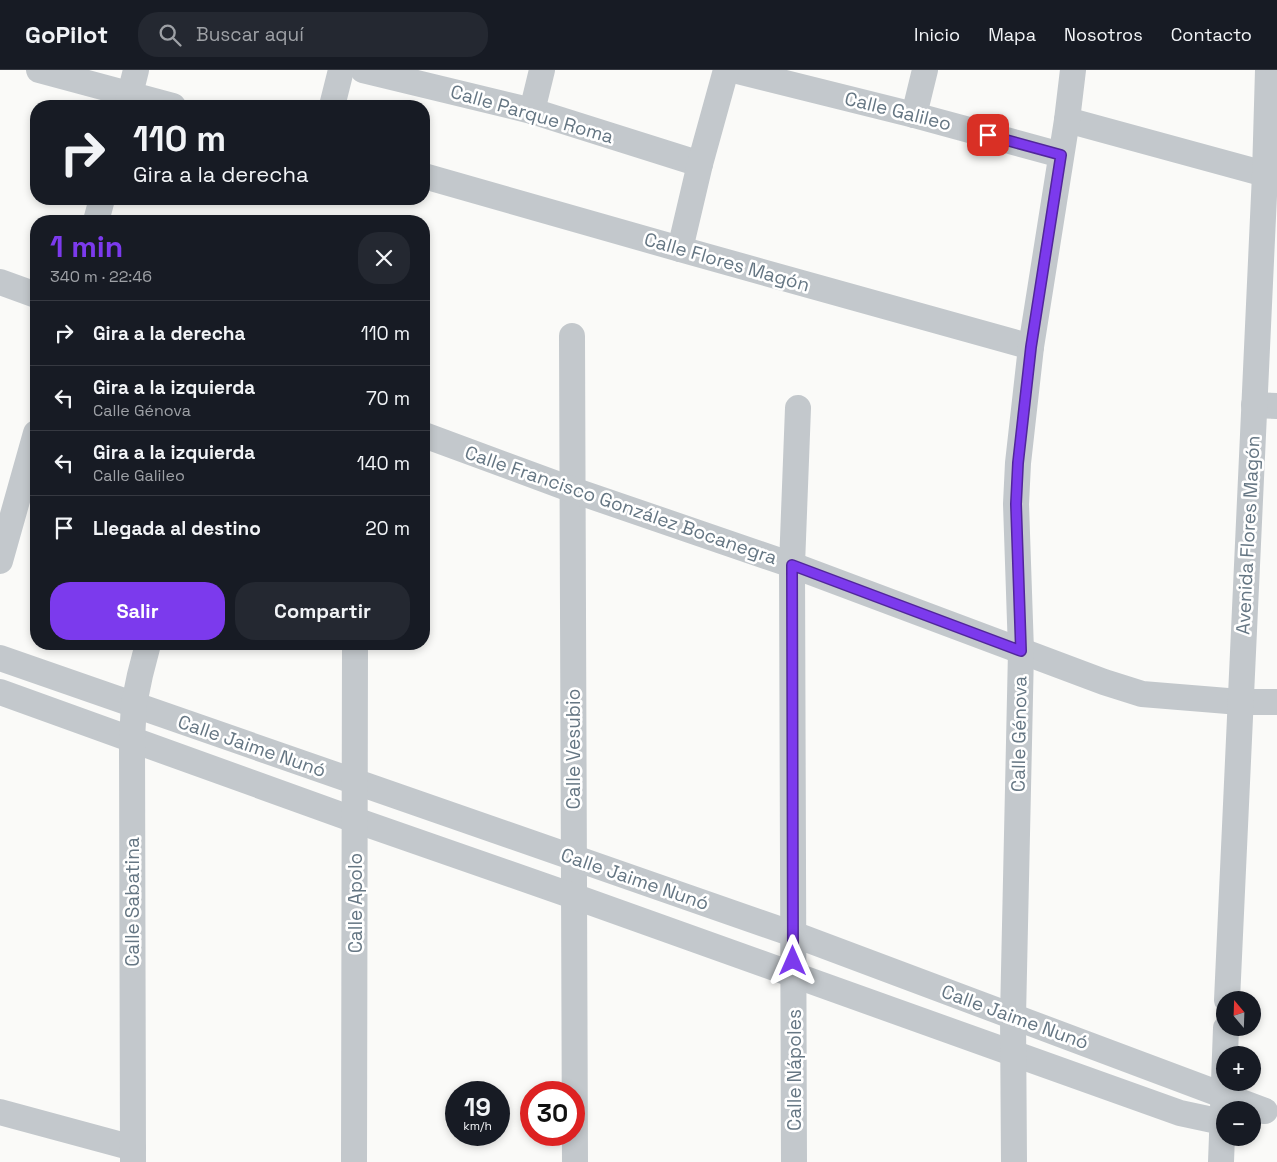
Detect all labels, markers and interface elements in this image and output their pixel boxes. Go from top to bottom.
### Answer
search box [138,12,488,57]
text: GoPilot [25,19,108,50]
icon: search [156,21,184,49]
text: Buscar aquí [196,22,304,47]
text: Inicio [914,23,960,46]
text: Mapa [988,23,1036,46]
text: Nosotros [1064,23,1143,46]
text: Contacto [1171,23,1252,46]
street label: Calle Parque Roma [448,79,616,149]
street label: Calle Galileo [842,86,954,136]
pin [967,114,1009,156]
text: 110 m [133,117,226,161]
icon: right [50,120,115,185]
icon: arrive [974,121,1002,149]
text: Gira a la derecha [133,160,309,188]
street label: Calle Flores Magón [641,226,813,298]
text: 1 min [50,227,123,266]
button: close [358,232,410,284]
text: 340 m · 22:46 [50,266,152,287]
icon: right [50,319,78,347]
text: Gira a la derecha [93,321,245,346]
text: 110 m [361,321,410,346]
text: Gira a la izquierda [93,375,255,400]
icon: left [50,384,78,412]
text: 70 m [366,386,410,411]
text: Calle Génova [93,400,191,421]
street label: Avenida Flores Magón [1230,435,1266,635]
text: Gira a la izquierda [93,440,255,465]
street label: Calle Francisco González Bocanegra [462,440,781,570]
icon: left [50,449,78,477]
text: 140 m [357,451,410,476]
text: Calle Galileo [93,465,185,486]
icon: arrive [50,514,78,542]
text: Llegada al destino [93,516,261,541]
text: 20 m [365,516,410,541]
button: Salir [50,582,225,640]
button: Compartir [235,582,410,640]
street label: Calle Génova [1005,676,1033,792]
street label: Calle Vesubio [561,689,586,809]
street label: Calle Jaime Nunó [175,709,329,783]
street label: Calle Sabatina [120,837,145,967]
street label: Calle Jaime Nunó [558,842,712,916]
street label: Calle Apolo [343,853,368,953]
position arrow [766,934,818,986]
street label: Calle Jaime Nunó [938,979,1092,1055]
north arrow [1216,991,1261,1036]
map controls [1216,991,1261,1146]
street label: Calle Nápoles [782,1009,807,1131]
button: + [1216,1046,1261,1091]
speed limit sign: 30 [520,1081,585,1146]
text: 19 [464,1091,491,1123]
button: − [1216,1101,1261,1146]
text: km/h [463,1118,492,1134]

